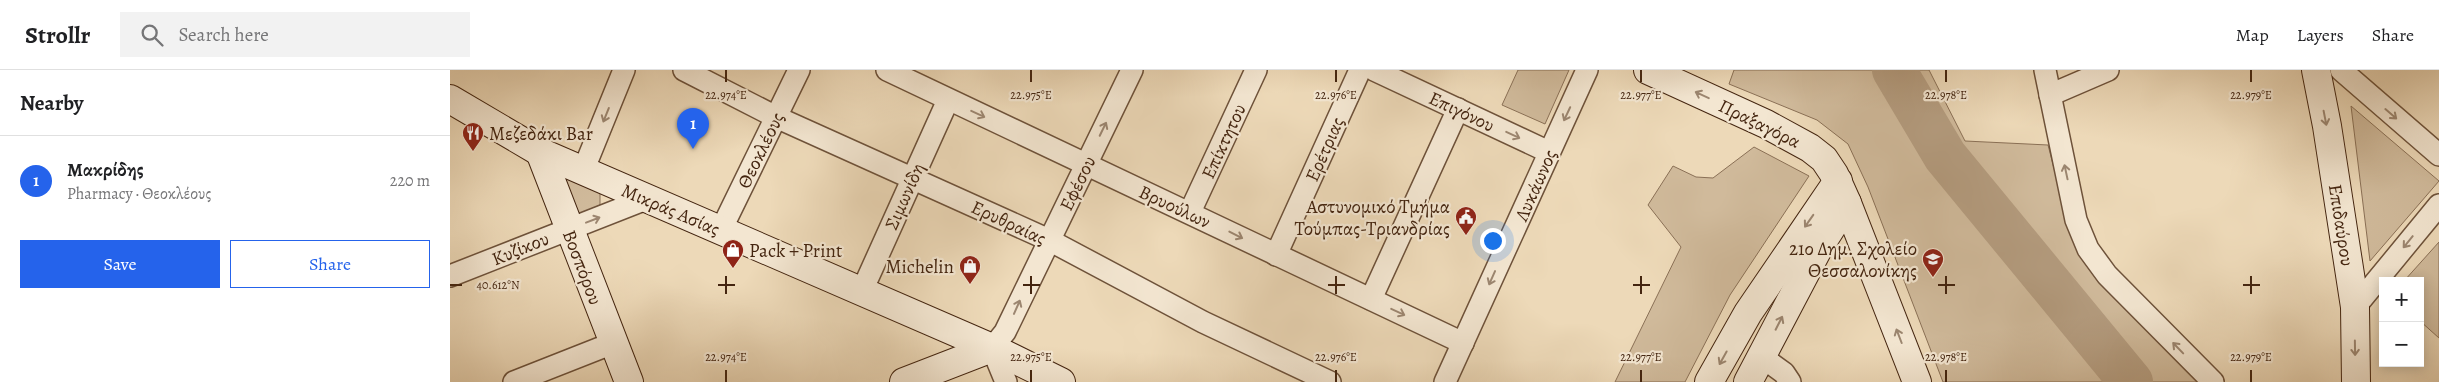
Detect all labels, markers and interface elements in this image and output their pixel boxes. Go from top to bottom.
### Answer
search box [120,12,470,57]
text: Strollr [25,19,90,51]
icon: search [138,21,166,49]
text: Search here [178,22,269,48]
text: Map [2236,23,2269,47]
text: Layers [2297,23,2344,47]
text: Share [2372,23,2414,47]
street label: Επιγόνου [1424,85,1499,138]
text: 22.974°E [705,87,747,103]
text: 22.975°E [1010,87,1052,103]
text: 22.976°E [1315,87,1357,103]
text: 22.977°E [1620,87,1662,103]
text: 22.978°E [1925,87,1967,103]
text: 22.979°E [2230,87,2272,103]
text: Nearby [20,89,83,117]
one-way arrow [1695,89,1710,99]
street label: Πραξαγόρα [1714,93,1805,155]
street label: Επίκτητου [1195,100,1253,183]
one-way arrow [1561,106,1571,121]
one-way arrow [600,107,610,122]
pin: 1 [677,108,709,149]
street label: Θεοκλέους [731,108,791,193]
one-way arrow [2385,108,2398,119]
one-way arrow [970,109,985,119]
one-way arrow [2321,109,2331,125]
street label: Ερέτριας [1299,113,1351,186]
restaurant icon: Μεζεδάκι Bar [461,121,485,152]
place label: Μεζεδάκι Bar [489,121,593,147]
one-way arrow [1099,122,1108,137]
one-way arrow [1506,131,1521,141]
street label: Λυκάωνος [1508,145,1563,226]
street label: Εφέσου [1053,152,1102,215]
text: Μακρίδης [67,157,144,183]
street label: Σιμωνίδη [879,159,931,234]
one-way arrow [2061,164,2070,180]
text: 1 [33,170,39,192]
text: 220 m [390,170,430,192]
street label: Μικράς Ασίας [617,178,724,242]
street label: Βρυούλων [1134,179,1215,235]
street label: Επιδαύρου [2322,182,2360,268]
text: Pharmacy · Θεοκλέους [67,183,211,205]
street label: Ερυθραίας [967,194,1050,252]
place label: Αστυνομικό Τμήμα Τούμπας-Τριανδρίας [1294,194,1450,242]
public building icon: Αστυνομικό Τμήμα Τούμπας-Τριανδρίας [1454,205,1478,236]
one-way arrow [585,214,600,224]
one-way arrow [1804,214,1815,227]
street label: Κυζίκου [488,226,553,272]
street label: Βοσπόρου [556,226,608,309]
your location [1480,228,1506,254]
one-way arrow [1228,231,1243,240]
one-way arrow [2403,235,2414,248]
place label: 21ο Δημ. Σχολείο Θεσσαλονίκης [1789,236,1917,284]
shop icon: Pack + Print [721,238,745,269]
place label: Pack + Print [749,238,842,264]
button: Save [20,240,220,288]
button: Share [230,240,430,288]
school or university icon: 21ο Δημ. Σχολείο Θεσσαλονίκης [1921,247,1945,278]
place label: Michelin [886,254,954,280]
shop icon: Michelin [958,254,982,285]
one-way arrow [1487,270,1497,285]
text: 40.612°N [476,277,520,293]
map controls [2379,277,2424,367]
button: + [2379,277,2424,322]
one-way arrow [1013,299,1023,314]
one-way arrow [1390,308,1405,318]
one-way arrow [1774,316,1784,331]
button: − [2379,322,2424,367]
one-way arrow [1894,329,1903,345]
one-way arrow [2351,340,2360,356]
one-way arrow [2172,342,2184,354]
text: 22.974°E [705,349,747,365]
text: 22.975°E [1010,349,1052,365]
text: 22.976°E [1315,349,1357,365]
text: 22.977°E [1620,349,1662,365]
text: 22.978°E [1925,349,1967,365]
text: 22.979°E [2230,349,2272,365]
one-way arrow [1717,351,1727,365]

